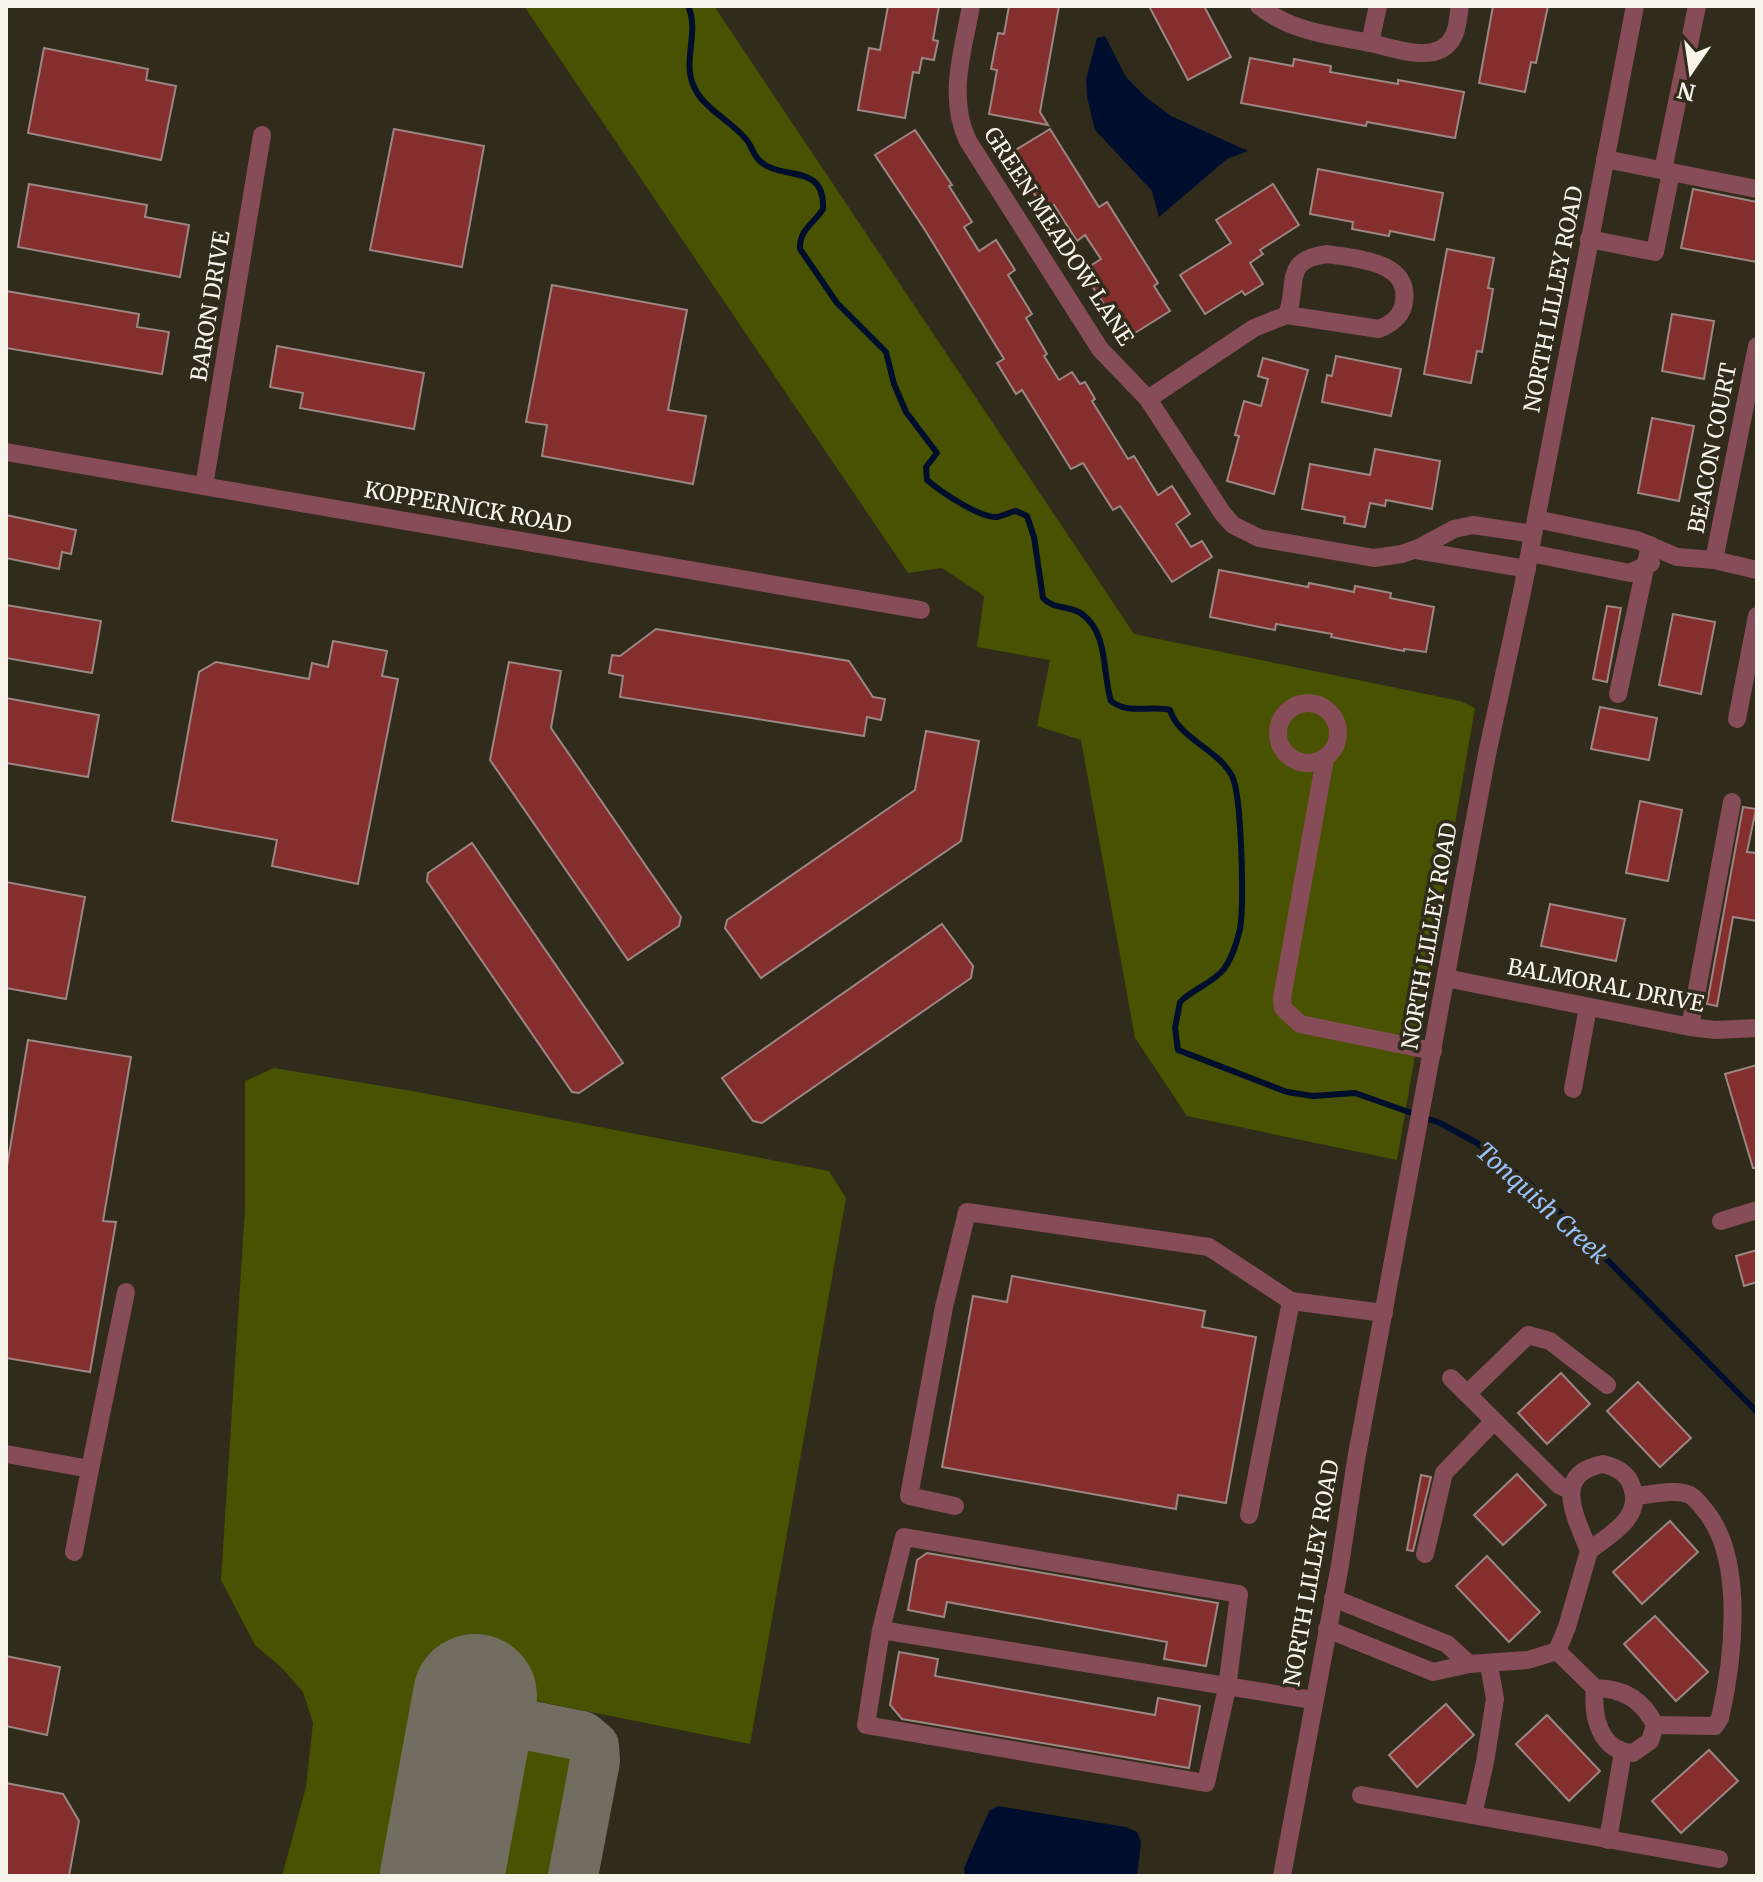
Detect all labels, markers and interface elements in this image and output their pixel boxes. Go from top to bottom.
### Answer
north arrow [1651,32,1731,112]
text: N [1674,76,1698,107]
street label: GREEN MEADOW LANE [978,122,1140,350]
street label: NORTH LILLEY ROAD [1517,183,1589,415]
street label: BARON DRIVE [184,229,236,383]
street label: BEACON COURT [1682,361,1742,535]
street label: KOPPERNICK ROAD [362,475,574,539]
street label: NORTH LILLEY ROAD [1395,820,1463,1052]
street label: BALMORAL DRIVE [1505,952,1707,1018]
water label: Tonquish Creek [1470,1136,1614,1270]
street label: NORTH LILLEY ROAD [1277,1457,1345,1689]

